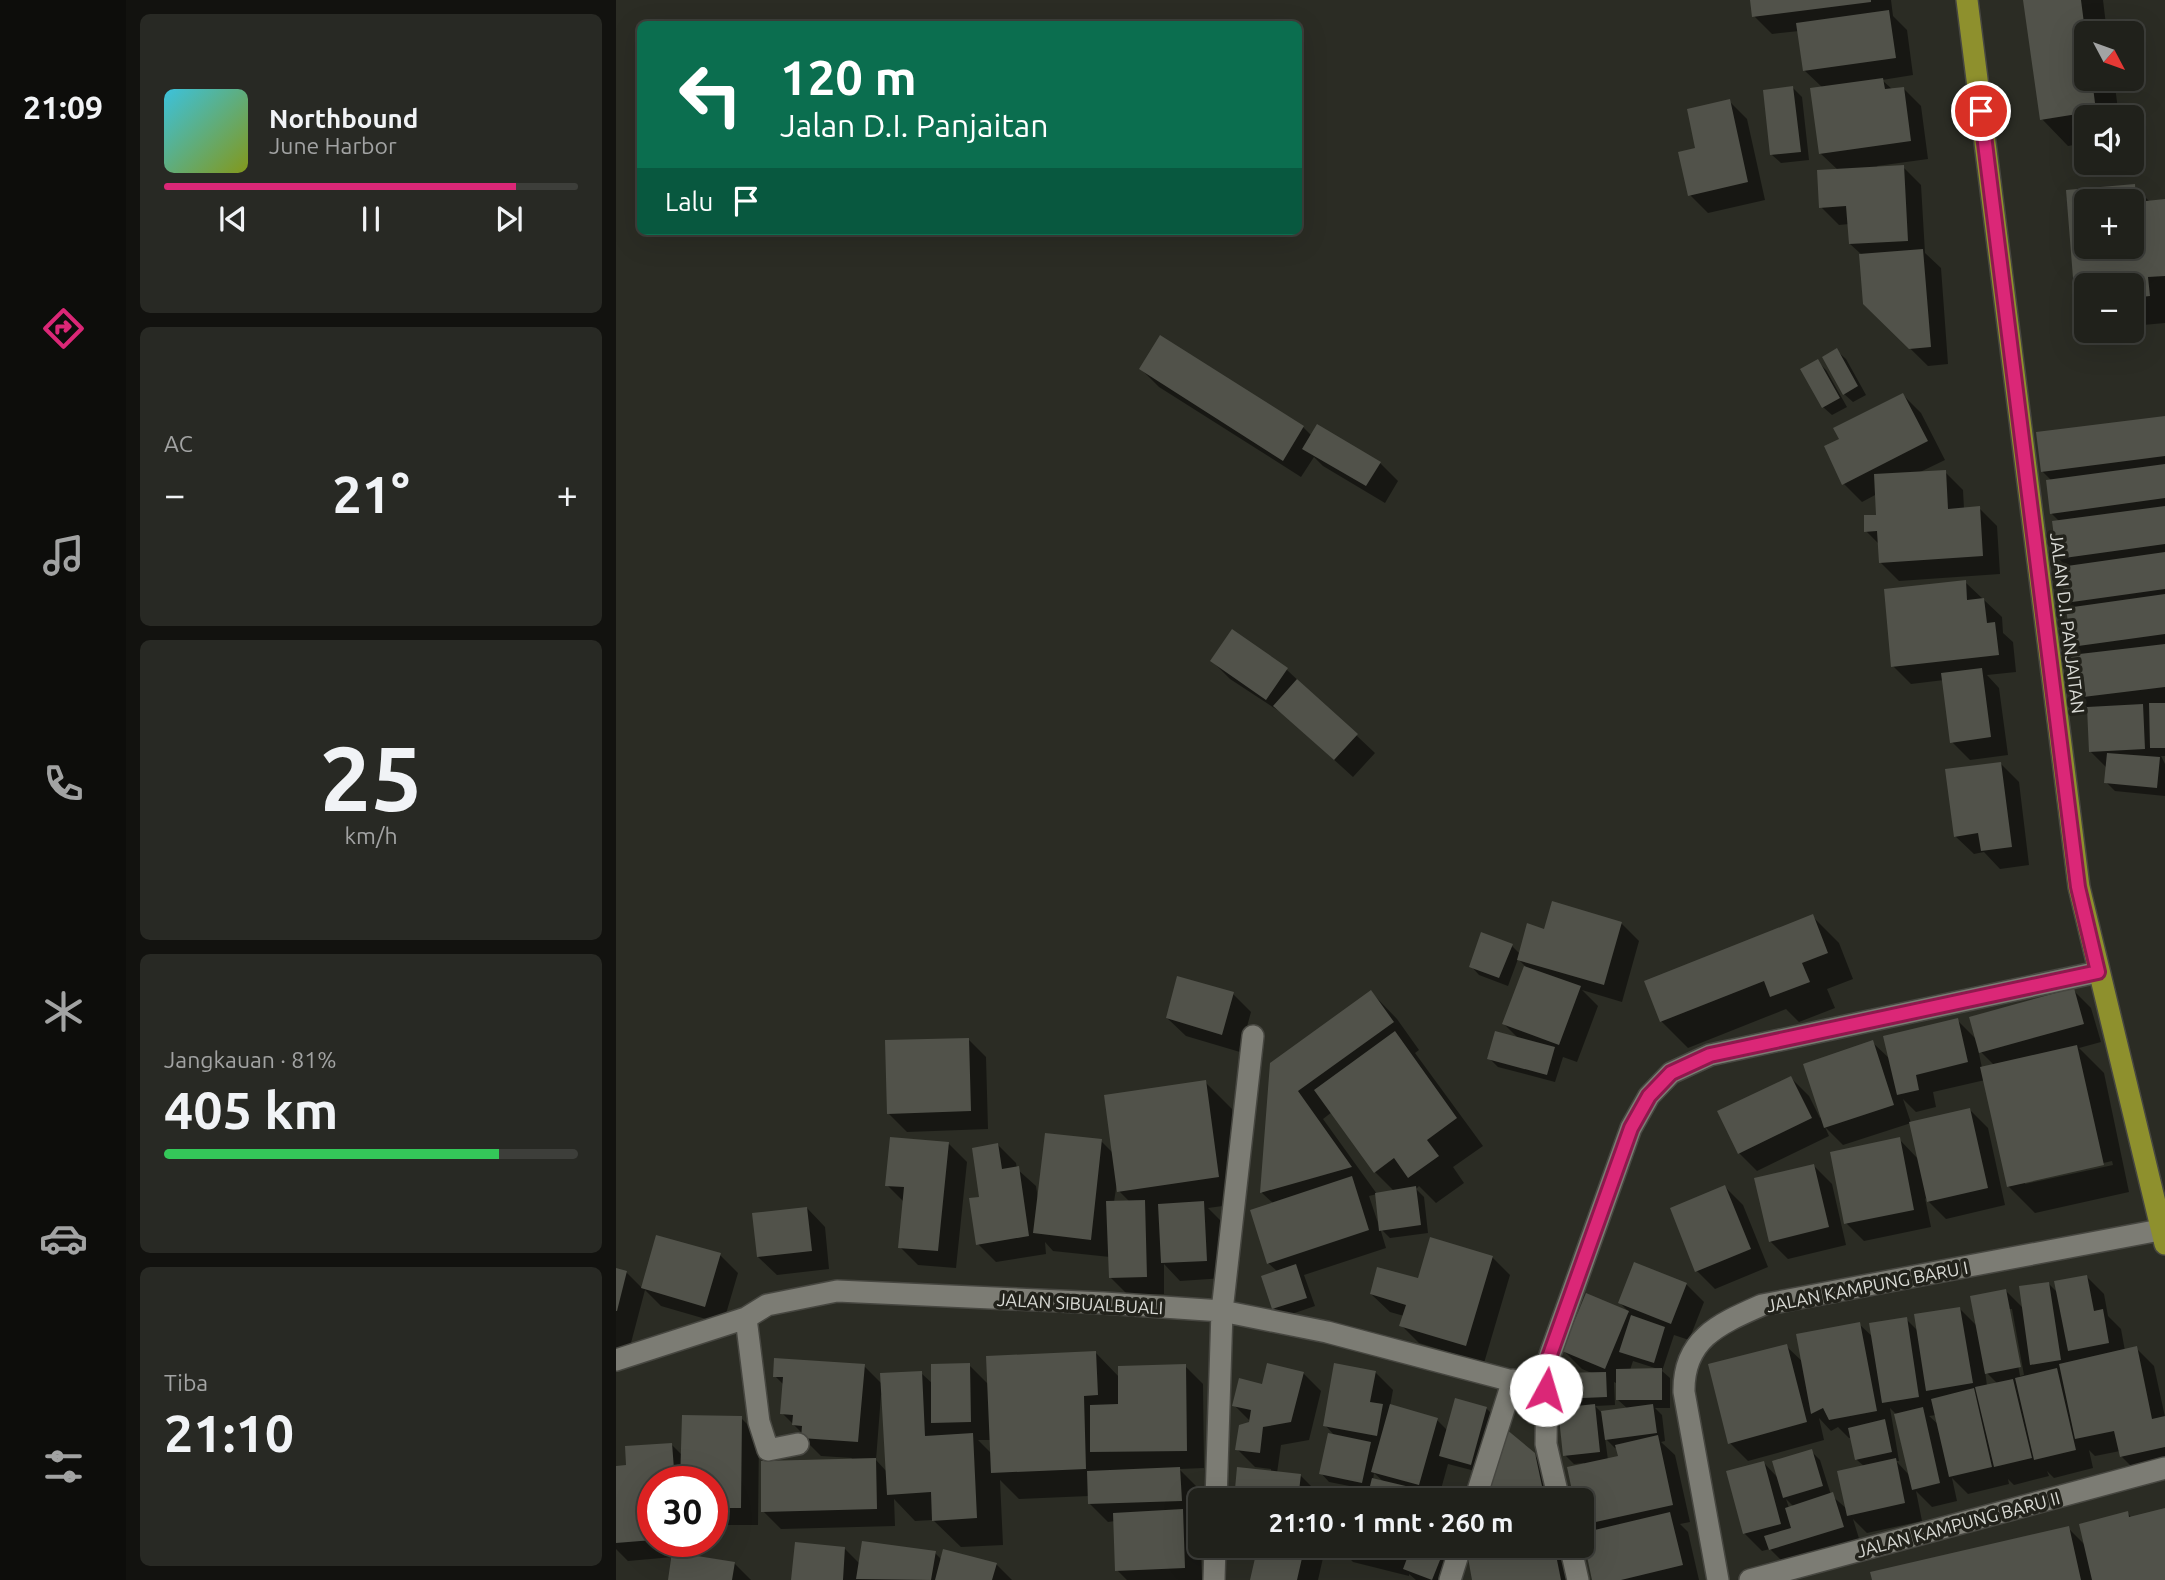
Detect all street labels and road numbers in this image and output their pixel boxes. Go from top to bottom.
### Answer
street label: JALAN D.I. PANJAITAN [2047,531,2089,715]
street label: JALAN KAMPUNG BARU I [1764,1257,1970,1315]
street label: JALAN SIBUALBUALI [996,1289,1164,1317]
street label: JALAN KAMPUNG BARU II [1854,1487,2062,1561]

